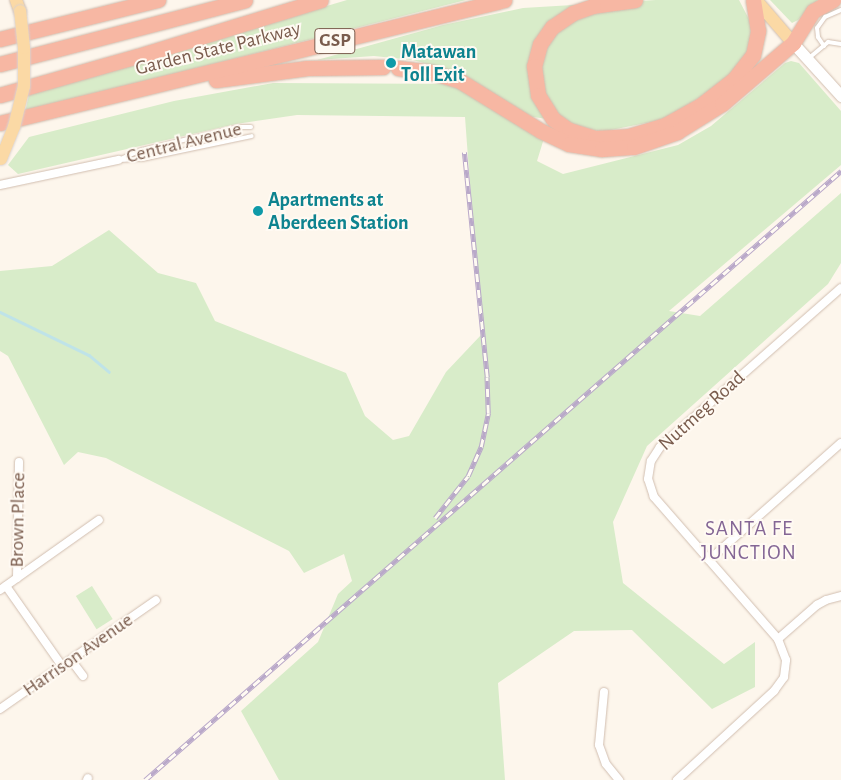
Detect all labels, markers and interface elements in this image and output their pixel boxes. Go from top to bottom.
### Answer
street label: Garden State Parkway [133,17,303,81]
road number: GSP [314,24,356,58]
place label: Matawan Toll Exit [401,40,476,87]
marker: Matawan Toll Exit [385,57,397,69]
street label: Central Avenue [124,117,244,169]
place label: Apartments at Aberdeen Station [268,188,409,235]
marker: Apartments at Aberdeen Station [252,205,264,217]
street label: Nutmeg Road [654,366,750,456]
street label: Brown Place [5,472,31,568]
district label: SANTA FE JUNCTION [700,516,798,566]
street label: Harrison Avenue [18,608,138,702]

